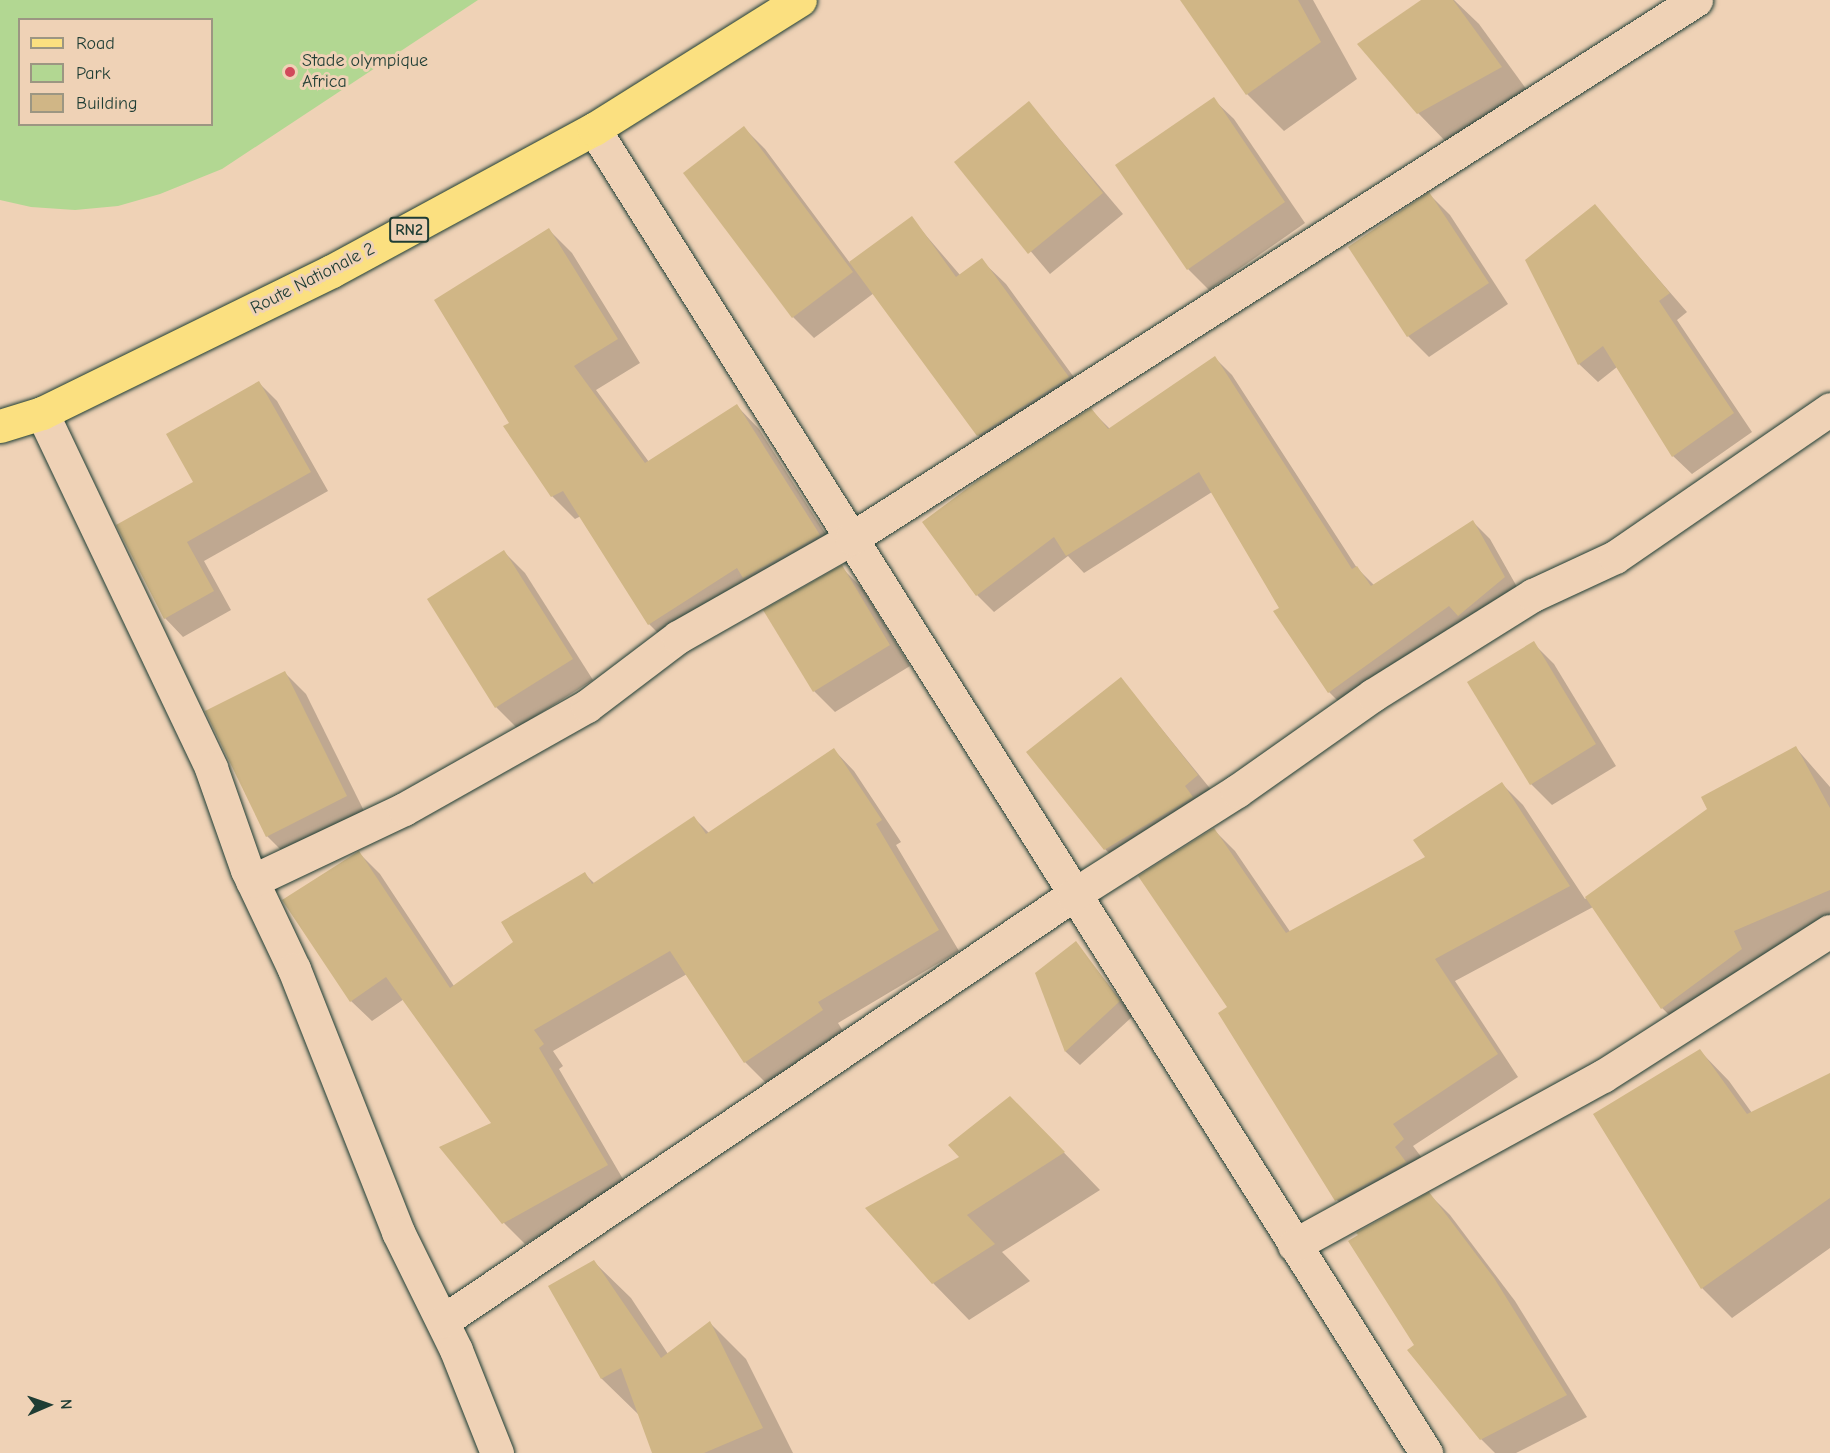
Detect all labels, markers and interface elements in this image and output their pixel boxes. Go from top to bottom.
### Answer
legend [18,18,213,126]
text: Road [76,33,115,54]
place label: Stade olympique Africa [302,51,428,94]
text: Park [76,63,110,84]
marker: Stade olympique Africa [283,65,297,79]
text: Building [76,93,138,114]
road number: RN2 [388,217,430,243]
street label: Route Nationale 2 [247,238,379,320]
north arrow [18,1375,78,1435]
text: N [57,1399,75,1410]

